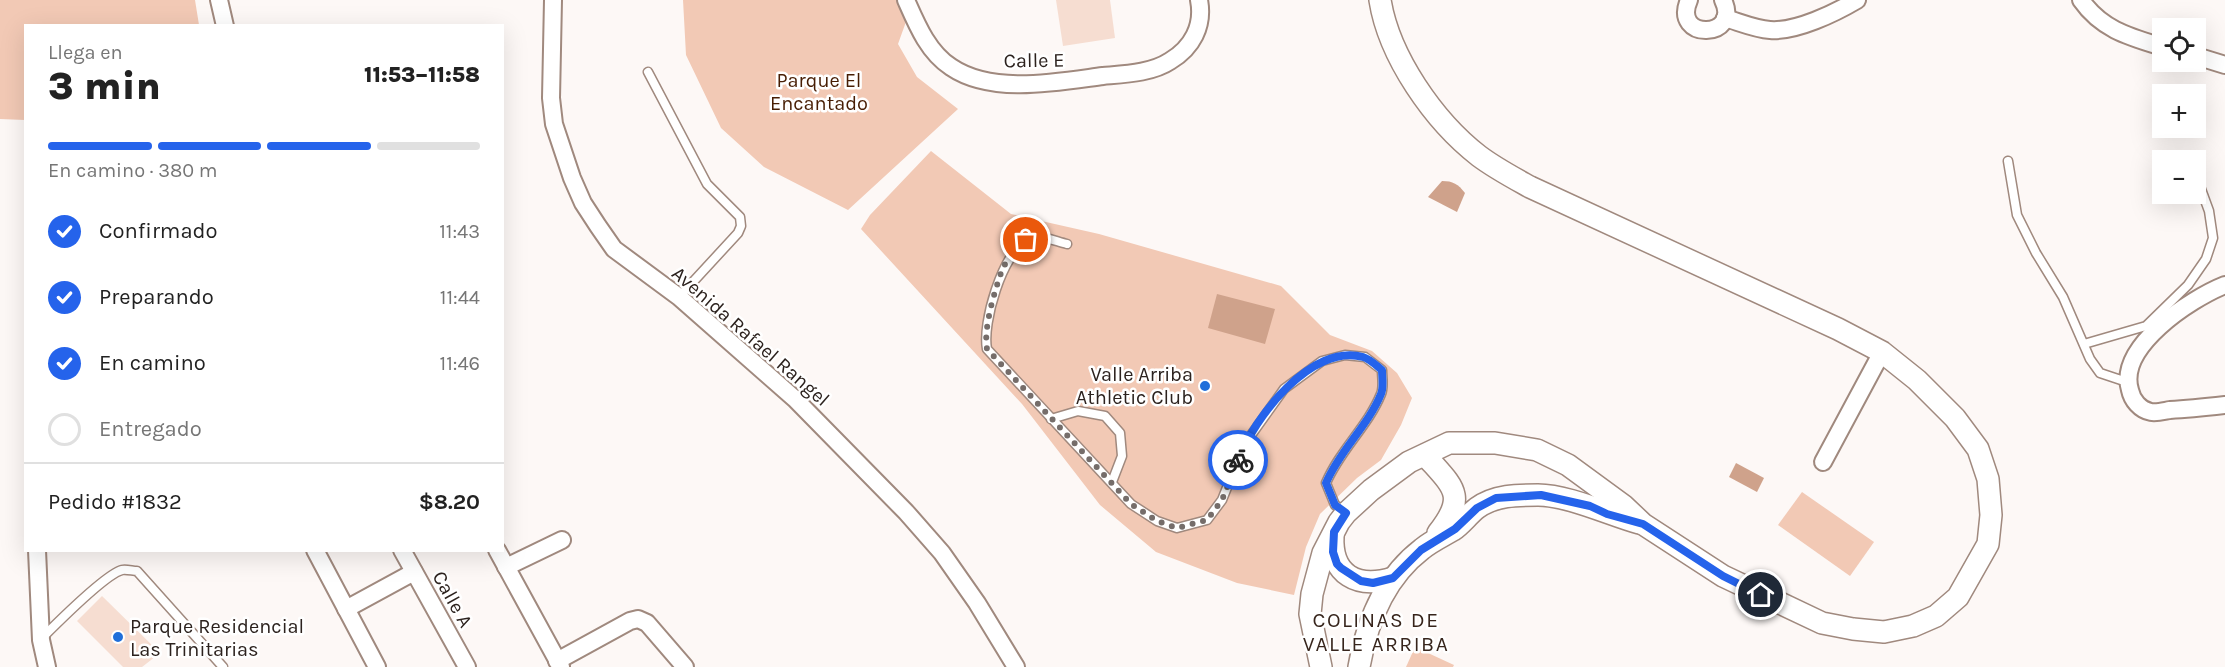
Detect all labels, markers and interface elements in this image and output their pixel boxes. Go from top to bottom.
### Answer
map controls [2152,18,2206,204]
button: locate [2152,18,2206,72]
text: Llega en [48,41,123,64]
street label: Calle E [1003,48,1065,73]
text: 11:53–11:58 [364,62,480,88]
text: 3 min [48,63,161,109]
park label: Parque El Encantado [770,69,868,115]
button: + [2152,84,2206,138]
button: − [2152,150,2206,204]
text: En camino · 380 m [48,159,218,182]
pin [1000,214,1051,265]
icon: check [48,215,81,248]
text: Confirmado [99,218,218,244]
text: 11:43 [439,220,480,243]
icon: bag [1009,223,1042,256]
street label: Avenida Rafael Rangel [667,262,834,411]
icon: check [48,281,81,314]
text: Preparando [99,284,214,310]
text: 11:44 [440,286,480,309]
icon: check [48,347,81,380]
text: En camino [99,350,206,376]
text: 11:46 [440,352,480,375]
place label: Valle Arriba Athletic Club [1076,363,1193,409]
marker: Valle Arriba Athletic Club [1198,379,1212,393]
text: Entregado [99,416,202,442]
courier [1208,430,1268,490]
icon: bike [1222,444,1255,477]
text: Pedido #1832 [48,489,182,515]
text: $8.20 [419,489,480,515]
street label: Calle A [428,567,477,631]
pin [1735,569,1786,620]
icon: home [1744,578,1777,611]
district label: COLINAS DE VALLE ARRIBA [1303,608,1449,656]
place label: Parque Residencial Las Trinitarias [130,615,304,661]
marker: Parque Residencial Las Trinitarias [111,630,125,644]

